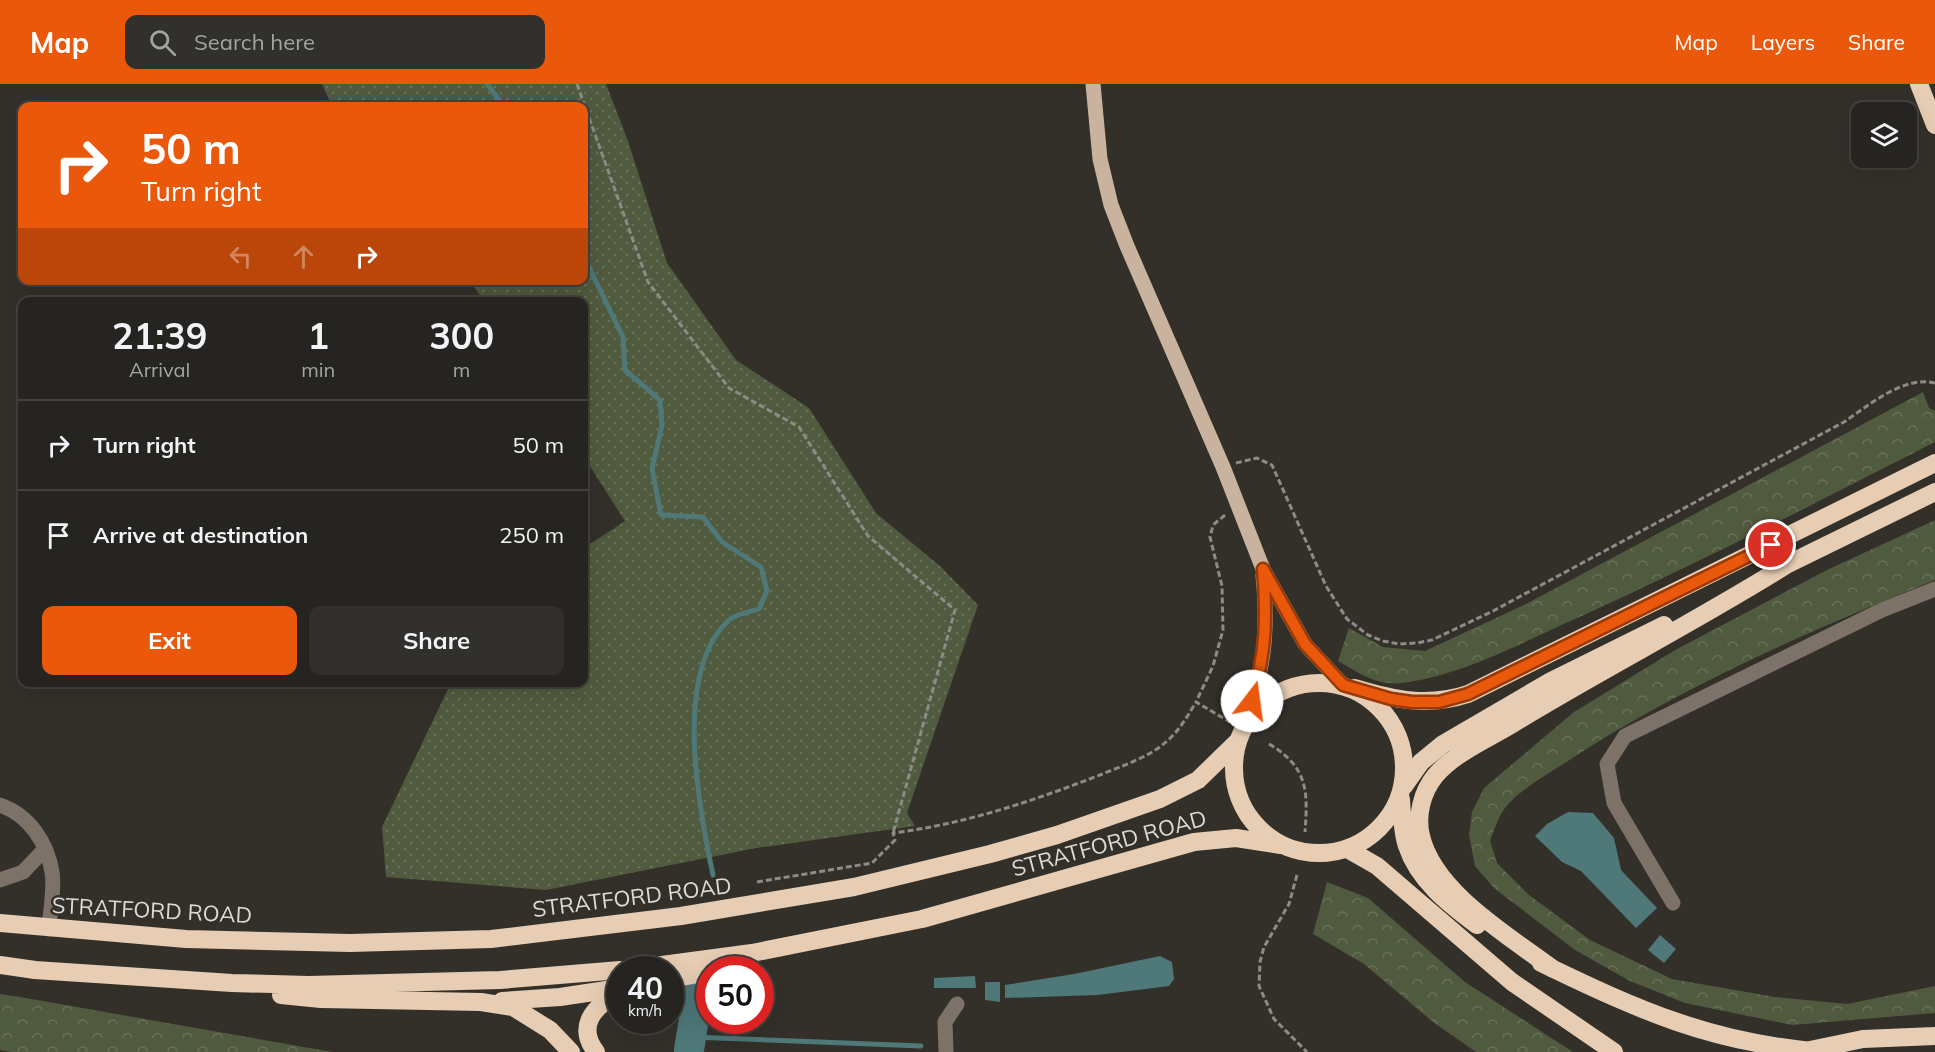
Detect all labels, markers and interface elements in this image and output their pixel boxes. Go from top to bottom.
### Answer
search box [125,15,545,69]
text: Map [30,25,89,60]
icon: search [146,26,179,59]
text: Search here [194,28,315,56]
text: Map [1675,29,1718,55]
text: Layers [1751,29,1815,55]
text: Share [1848,29,1905,55]
map controls [1851,102,1917,168]
button: layers [1851,102,1917,168]
text: 50 m [141,122,241,175]
icon: right [42,126,120,204]
text: Turn right [141,174,261,208]
icon: left [224,240,257,273]
icon: ahead [287,240,320,273]
icon: right [350,240,383,273]
text: 21:39 [112,313,207,358]
text: 1 [307,313,329,358]
text: 300 [429,313,494,358]
text: Arrival [129,357,190,382]
text: min [301,357,335,382]
text: m [453,357,470,382]
icon: right [42,429,75,462]
text: Turn right [93,431,196,459]
text: 50 m [513,431,564,459]
icon: arrive [42,519,75,552]
pin [1745,519,1796,570]
text: Arrive at destination [93,521,308,549]
text: 250 m [499,521,564,549]
icon: arrive [1754,528,1787,561]
button: Exit [42,606,297,675]
button: Share [309,606,564,675]
position arrow [1220,669,1284,733]
street label: STRATFORD ROAD [1009,804,1209,882]
street label: STRATFORD ROAD [531,871,733,923]
street label: STRATFORD ROAD [51,891,253,929]
speed limit sign: 50 [696,956,774,1034]
text: 40 [627,969,663,1007]
text: km/h [628,1001,662,1020]

